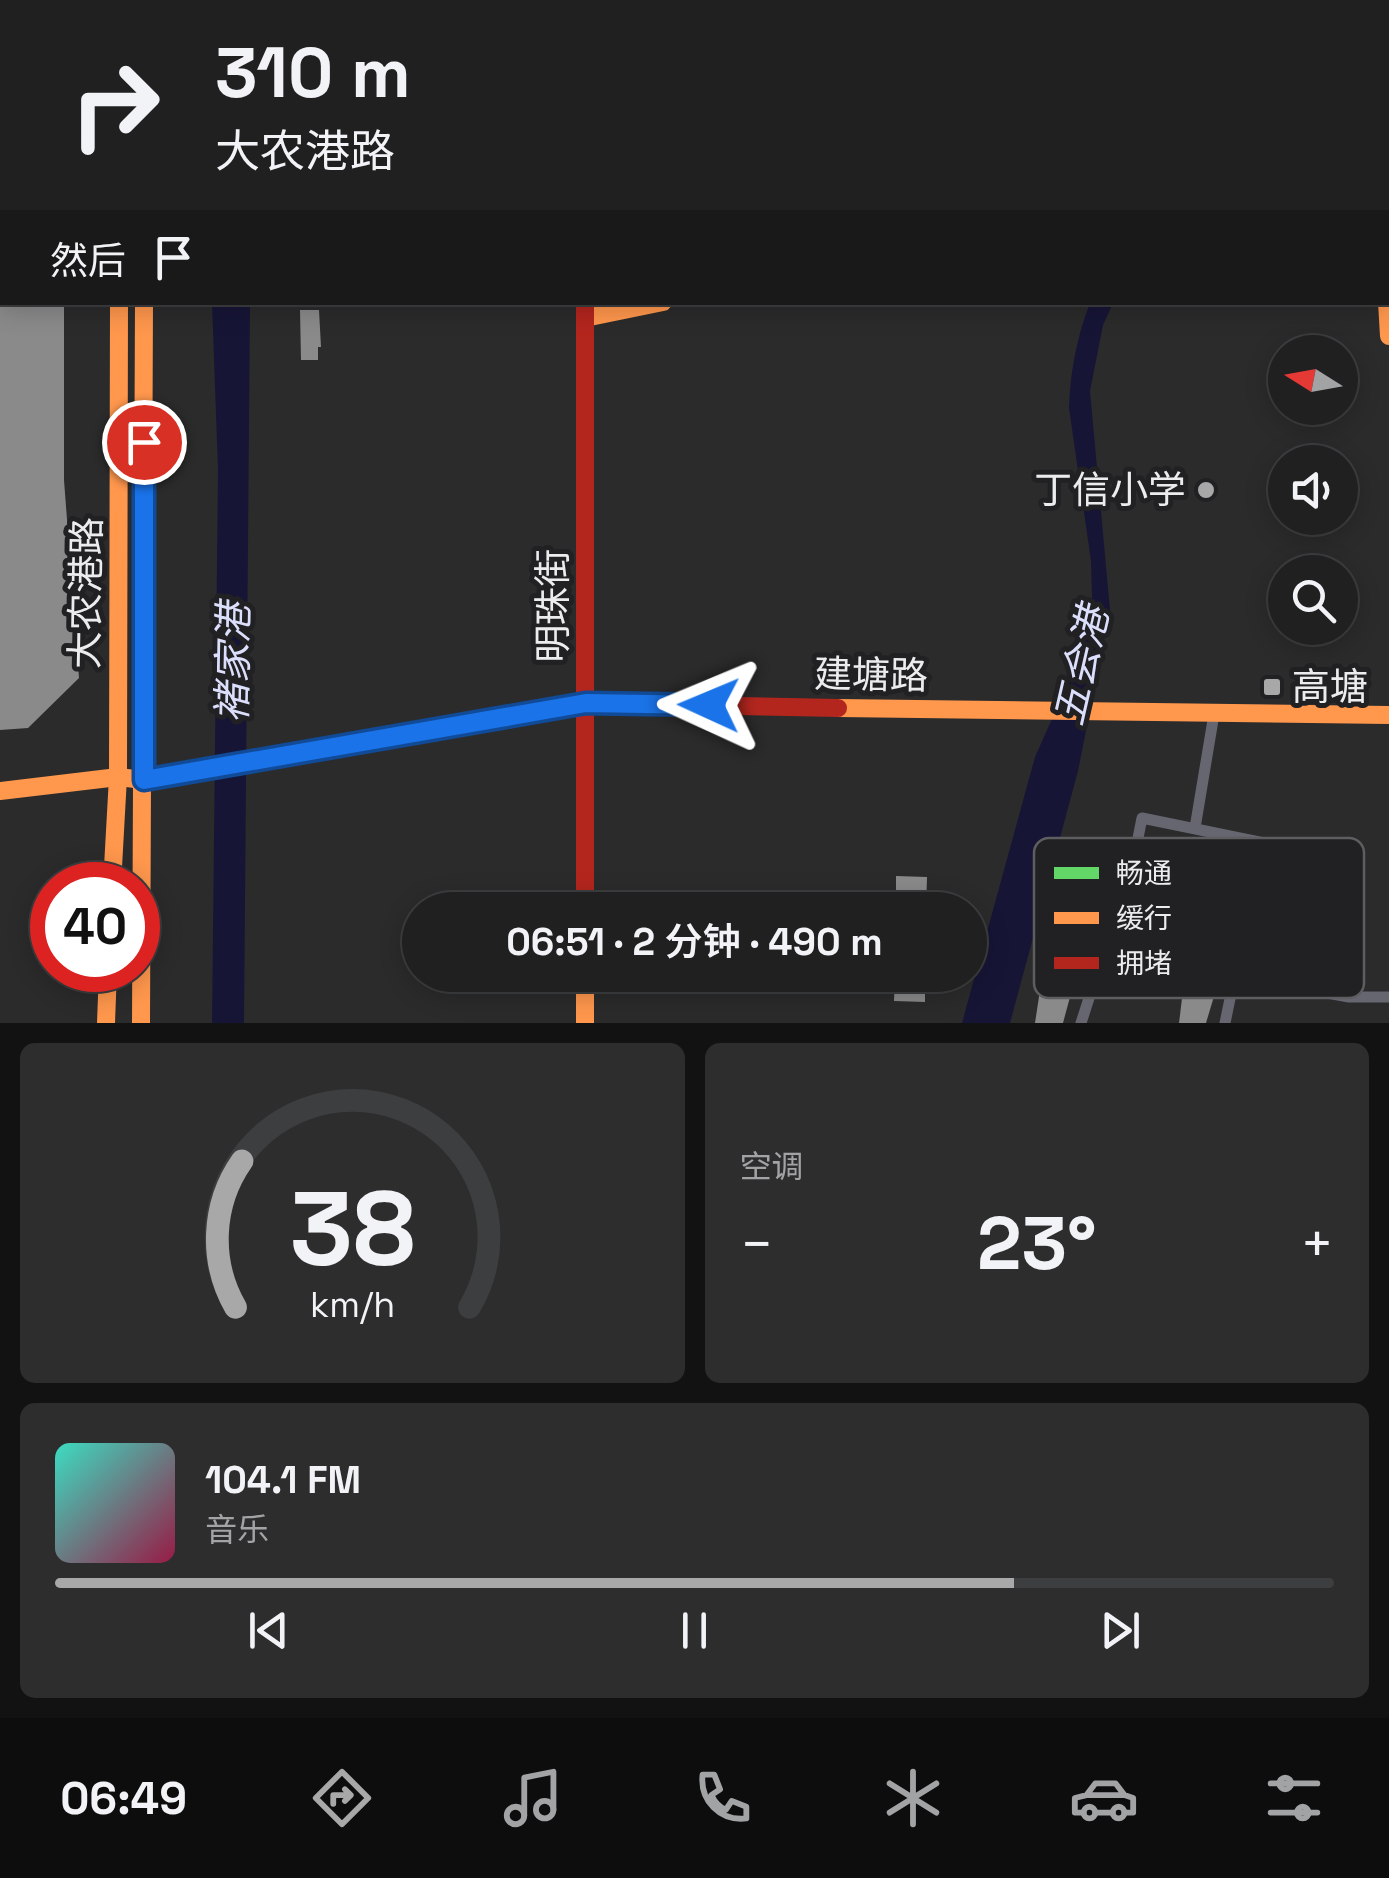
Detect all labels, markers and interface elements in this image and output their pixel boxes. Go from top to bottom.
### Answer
text: 310 m [215,28,411,117]
icon: right [50,40,180,170]
text: 大农港路 [215,123,395,180]
icon: arrive [146,230,201,285]
text: 然后 [50,237,126,285]
north arrow [1268,335,1358,425]
map controls [1268,335,1358,645]
pin [102,400,187,485]
icon: arrive [117,415,172,470]
button: sound [1268,445,1358,535]
place label: 丁信小学 [1034,466,1186,514]
marker: 丁信小学 [1195,479,1217,501]
street label: 大农港路 [61,517,111,669]
street label: 明珠街 [529,549,577,663]
button: search [1268,555,1358,645]
water label: 五会港 [1043,597,1121,730]
water label: 褚家港 [207,598,260,723]
street label: 建塘路 [814,650,928,700]
position arrow [657,653,761,757]
place label: 高塘 [1292,663,1368,711]
marker: 高塘 [1261,676,1283,698]
legend [1034,838,1364,998]
text: 畅通 [1116,855,1172,891]
speed limit sign: 40 [30,862,160,992]
text: 缓行 [1116,900,1172,936]
text: 06:51 · 2 分钟 · 490 m [506,918,883,966]
text: 拥堵 [1116,945,1172,981]
text: 空调 [740,1147,804,1187]
text: 38 [289,1163,415,1295]
text: 23° [977,1195,1097,1291]
text: − [740,1209,774,1279]
text: + [1300,1209,1334,1279]
text: km/h [310,1282,395,1327]
text: 104.1 FM [205,1456,361,1504]
text: 音乐 [205,1510,269,1550]
icon: previous [241,1603,296,1658]
icon: pause [667,1603,722,1658]
icon: next [1093,1603,1148,1658]
icon: directions [307,1763,377,1833]
icon: music [498,1763,568,1833]
icon: phone [688,1763,758,1833]
icon: climate [878,1763,948,1833]
icon: car [1069,1763,1139,1833]
icon: filters [1259,1763,1329,1833]
text: 06:49 [60,1770,187,1827]

